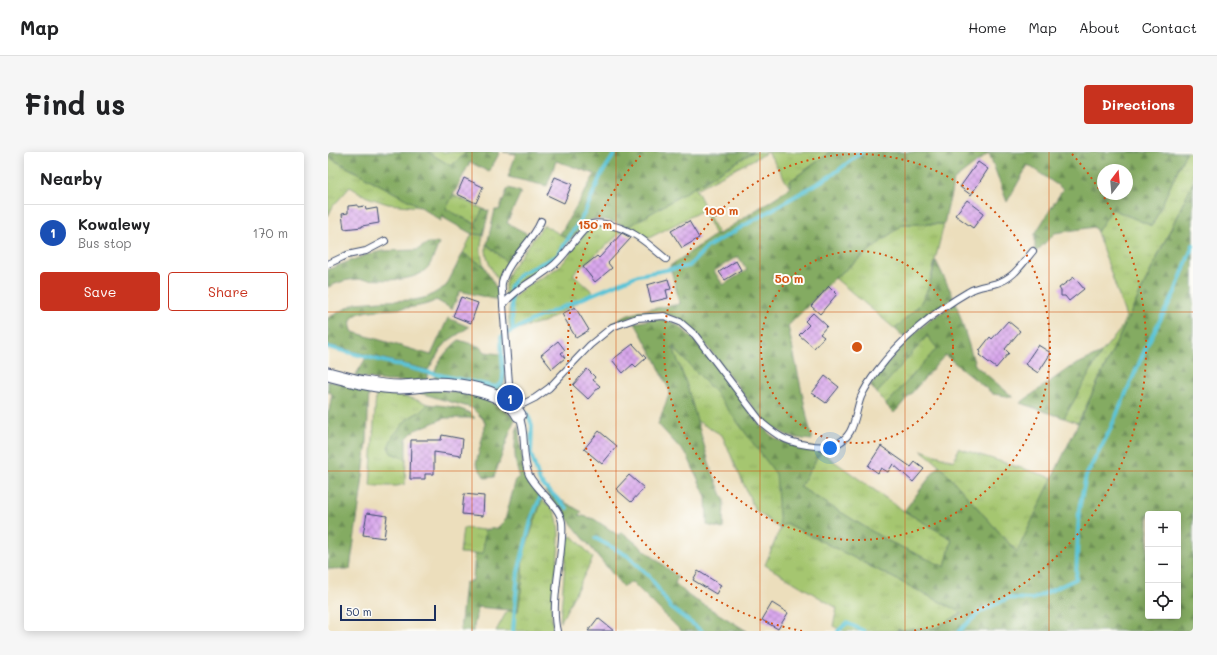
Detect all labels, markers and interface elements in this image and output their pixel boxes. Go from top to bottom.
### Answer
text: Map [20,15,59,40]
text: Home [968,18,1006,37]
text: Map [1028,18,1057,37]
text: About [1079,18,1120,37]
text: Contact [1142,18,1197,37]
button: Directions [1084,85,1193,124]
text: Find us [24,86,125,122]
north arrow [1097,164,1133,200]
text: Nearby [40,167,102,189]
text: 100 m [704,202,738,218]
text: Kowalewy [78,214,150,234]
text: 150 m [578,216,612,232]
text: 1 [50,224,56,241]
text: 170 m [252,224,288,241]
text: Bus stop [78,234,131,251]
text: 50 m [775,270,803,286]
button: Save [40,272,160,311]
button: Share [168,272,288,311]
centre of rings [850,340,864,354]
pin: 1 [497,383,523,413]
your location [820,438,840,458]
map controls [1145,511,1181,619]
button: + [1145,511,1181,547]
button: − [1145,547,1181,583]
button: locate [1145,583,1181,619]
scale bar [340,603,436,622]
text: 50 m [346,604,372,619]

